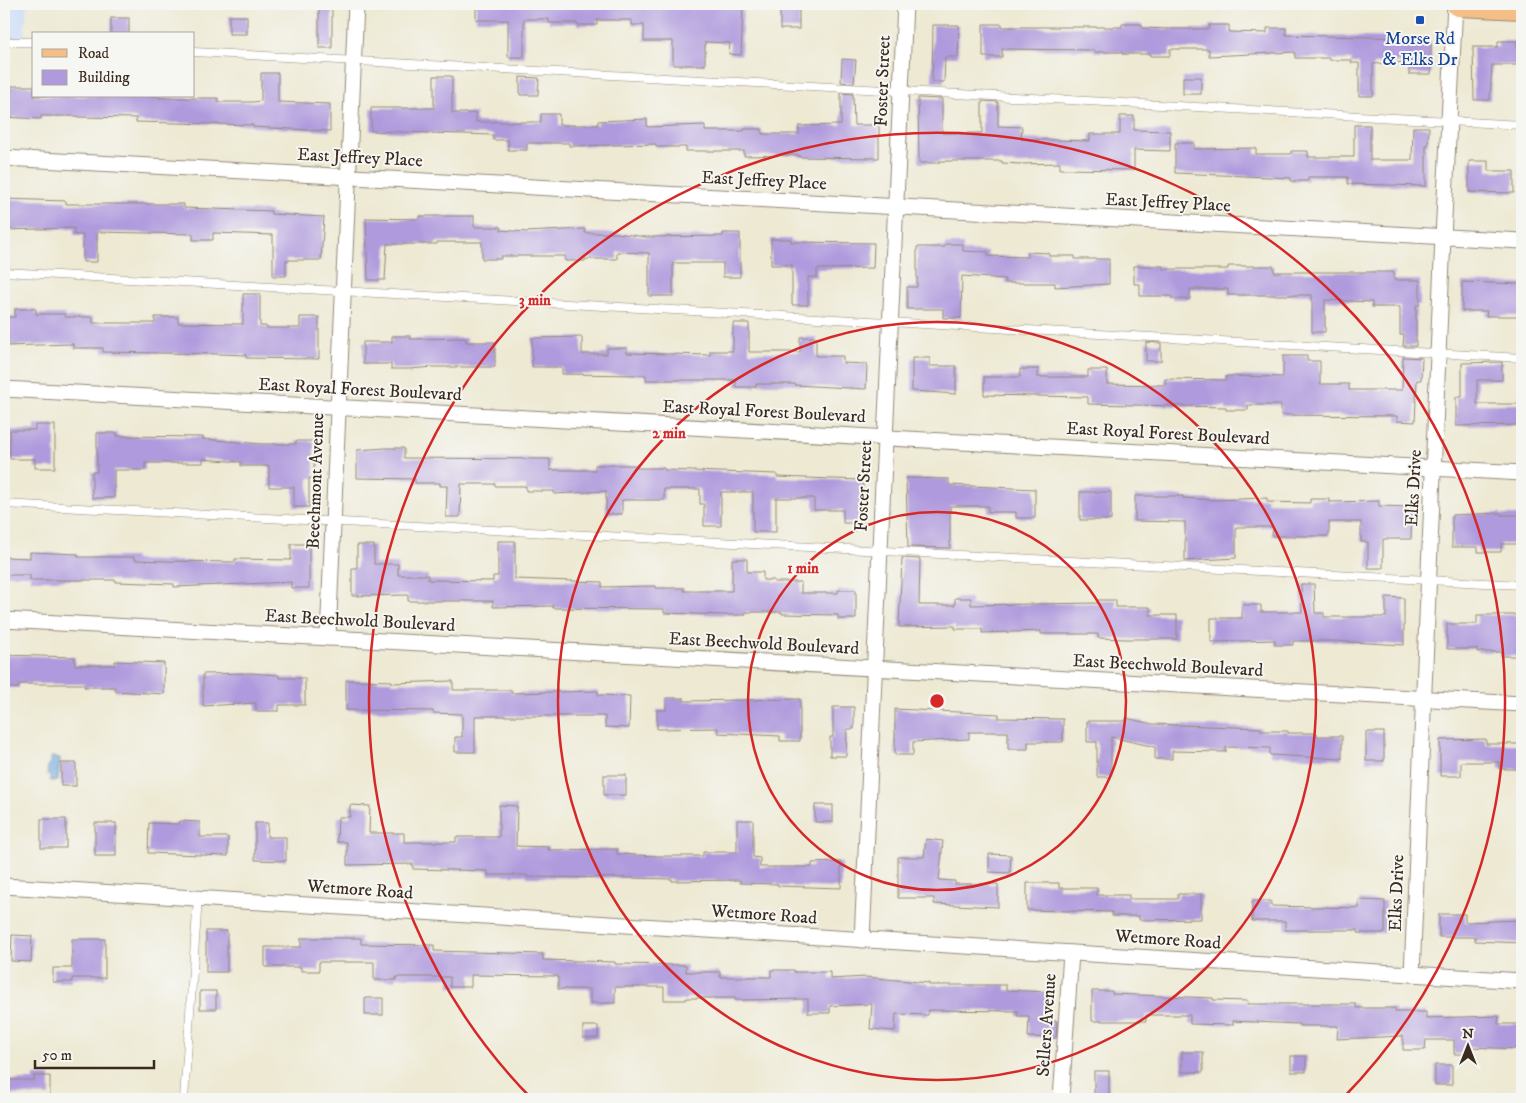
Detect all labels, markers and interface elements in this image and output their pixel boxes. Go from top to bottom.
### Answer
marker: Morse Rd & Elks Dr [1414,14,1426,26]
place label: Morse Rd & Elks Dr [1383,28,1458,71]
legend [32,32,195,98]
street label: Foster Street [870,35,896,127]
text: Road [78,44,110,63]
text: Building [78,68,130,87]
street label: East Jeffrey Place [297,144,423,172]
street label: East Jeffrey Place [701,167,827,195]
street label: East Jeffrey Place [1105,189,1231,217]
text: 3 min [519,291,551,310]
street label: East Royal Forest Boulevard [258,374,462,406]
street label: East Royal Forest Boulevard [662,396,866,428]
street label: Beechmont Avenue [303,412,329,550]
street label: East Royal Forest Boulevard [1066,418,1270,450]
text: 2 min [652,424,686,443]
street label: Foster Street [851,439,877,532]
street label: Elks Drive [1401,449,1427,527]
text: 1 min [787,559,819,578]
street label: East Beechwold Boulevard [264,605,456,637]
street label: East Beechwold Boulevard [668,628,860,660]
street label: East Beechwold Boulevard [1072,650,1264,682]
centre of rings [928,692,946,710]
street label: Elks Drive [1385,854,1409,932]
street label: Wetmore Road [305,875,414,905]
street label: Wetmore Road [709,900,818,930]
street label: Wetmore Road [1113,925,1222,955]
street label: Sellers Avenue [1032,973,1062,1077]
north arrow [1444,1020,1494,1070]
text: N [1462,1025,1474,1043]
scale bar [35,1038,154,1070]
text: 50 m [42,1046,72,1065]

